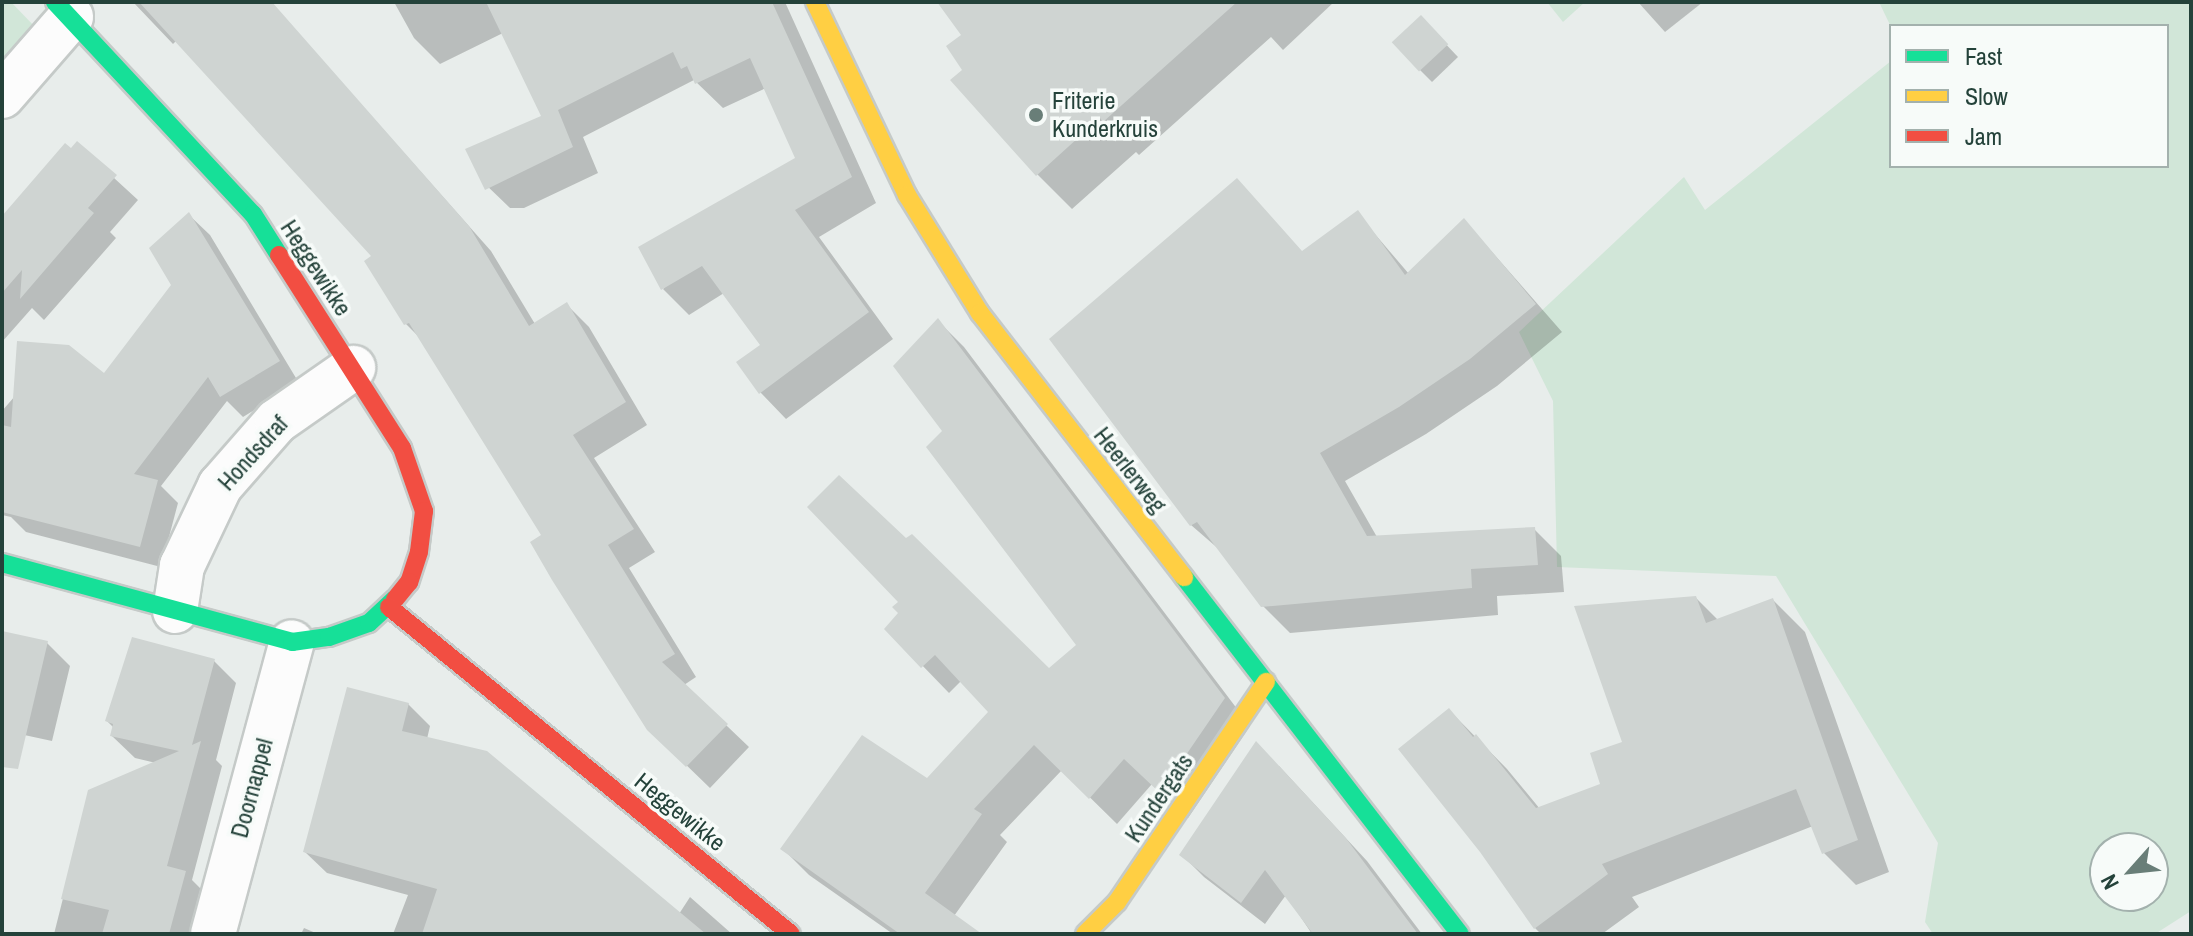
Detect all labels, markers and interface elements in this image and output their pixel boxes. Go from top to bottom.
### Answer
legend [1889,24,2169,168]
text: Fast [1965,40,2002,72]
text: Slow [1965,80,2008,112]
place label: Friterie Kunderkruis [1052,87,1158,143]
marker: Friterie Kunderkruis [1027,106,1045,124]
text: Jam [1965,120,2002,152]
street label: Heggewikke [274,215,358,321]
street label: Hondsdraf [212,410,294,496]
street label: Heerlerweg [1088,421,1172,519]
street label: Doornappel [225,735,279,841]
street label: Kundergats [1119,748,1199,848]
street label: Heggewikke [629,767,731,857]
north arrow [2089,832,2169,912]
text: N [2093,869,2126,895]

